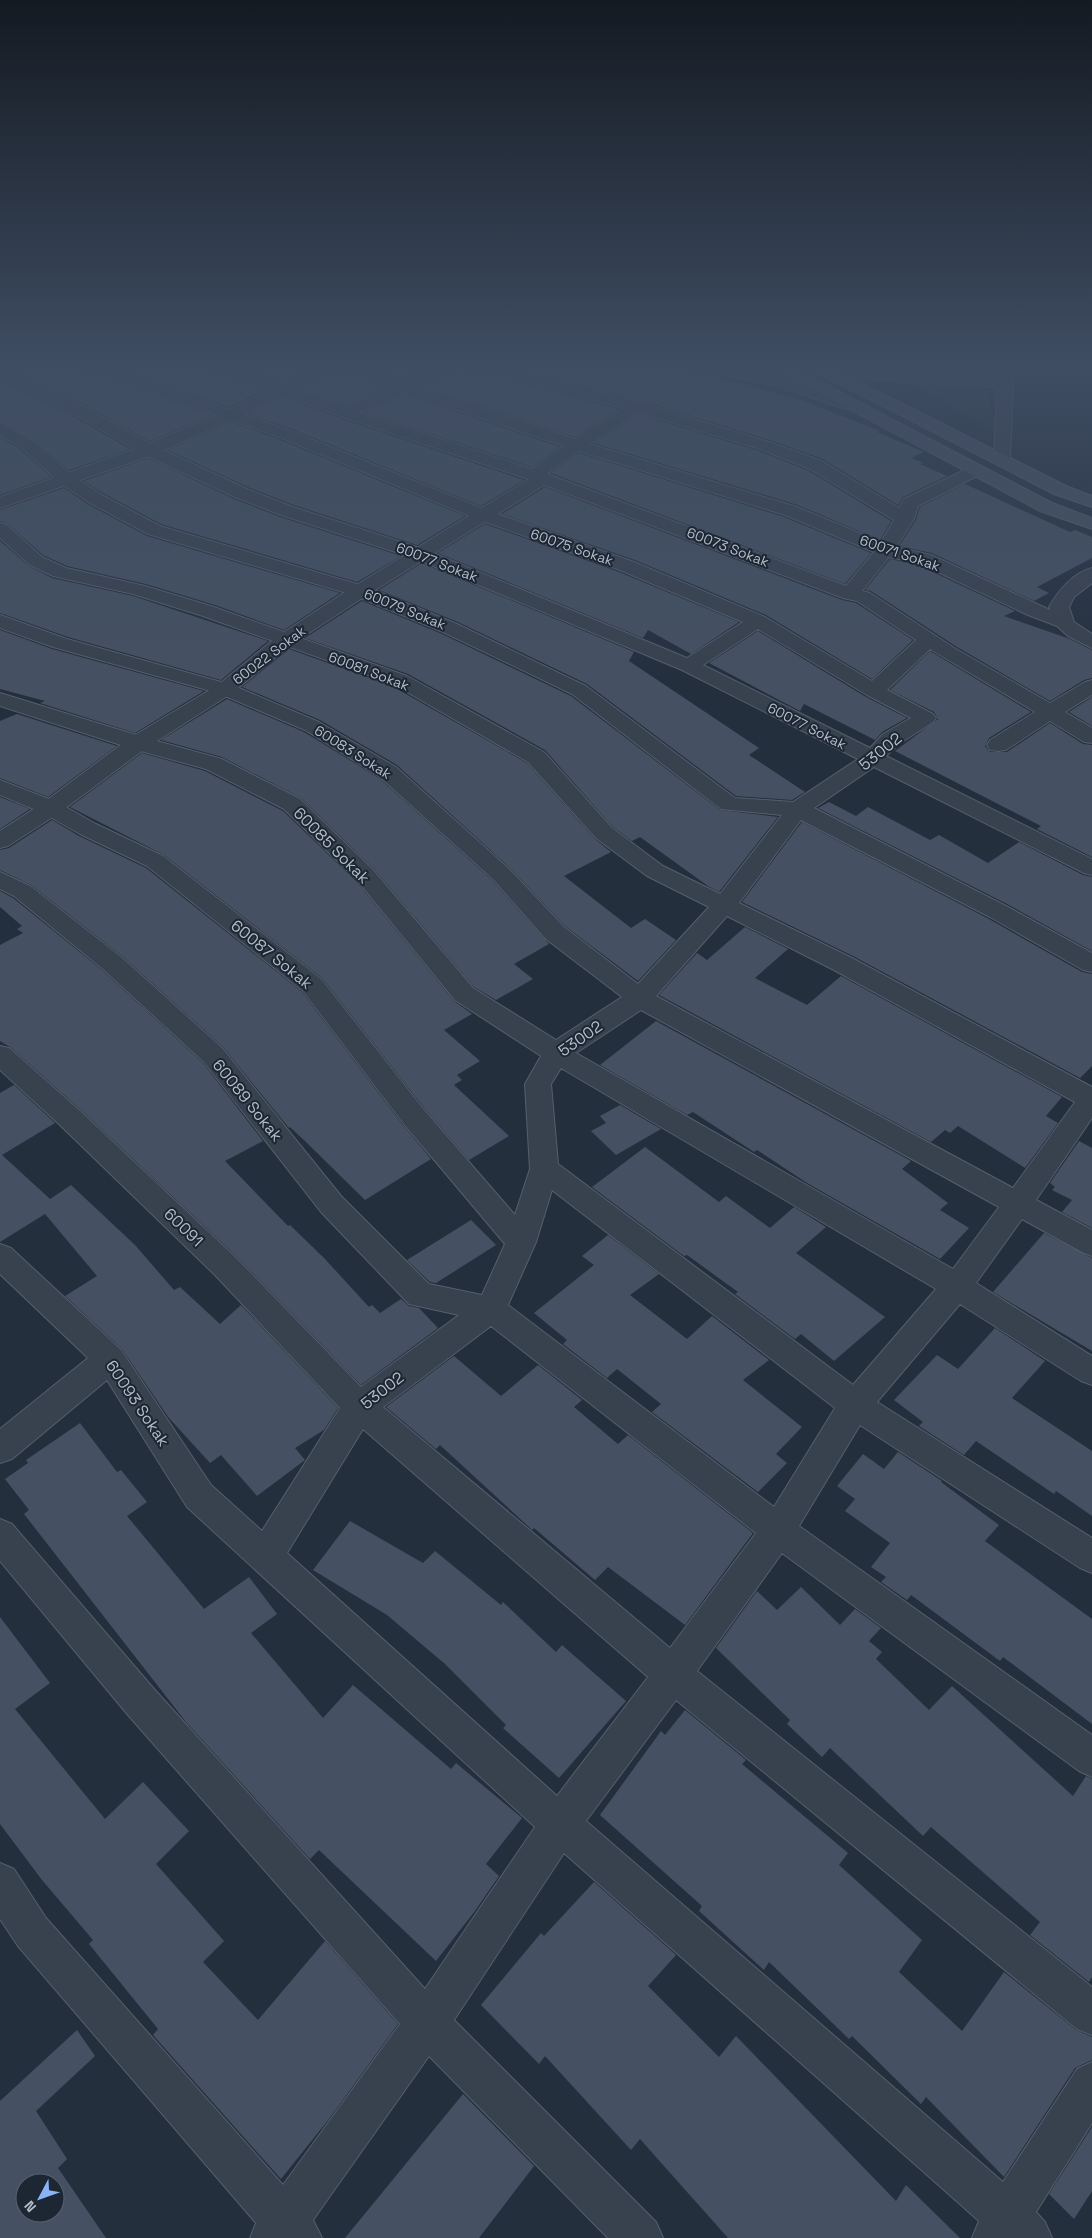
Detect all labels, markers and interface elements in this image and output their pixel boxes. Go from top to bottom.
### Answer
street label: 60073 Sokak [684,523,772,571]
street label: 60075 Sokak [528,524,616,570]
street label: 60071 Sokak [858,531,943,575]
street label: 60077 Sokak [394,538,481,586]
street label: 60079 Sokak [362,584,449,634]
street label: 60022 Sokak [229,621,310,688]
street label: 60081 Sokak [326,647,412,695]
street label: 60077 Sokak [765,698,850,754]
street label: 60083 Sokak [311,721,395,783]
street label: 53002 [855,728,906,775]
street label: 60085 Sokak [289,803,375,888]
street label: 60087 Sokak [227,915,317,994]
street label: 53002 [554,1016,607,1061]
street label: 60089 Sokak [208,1055,288,1146]
street label: 60091 [160,1204,208,1251]
street label: 60093 Sokak [101,1356,174,1451]
street label: 53002 [356,1367,408,1414]
north arrow [15,2173,65,2223]
text: N [20,2197,40,2216]

